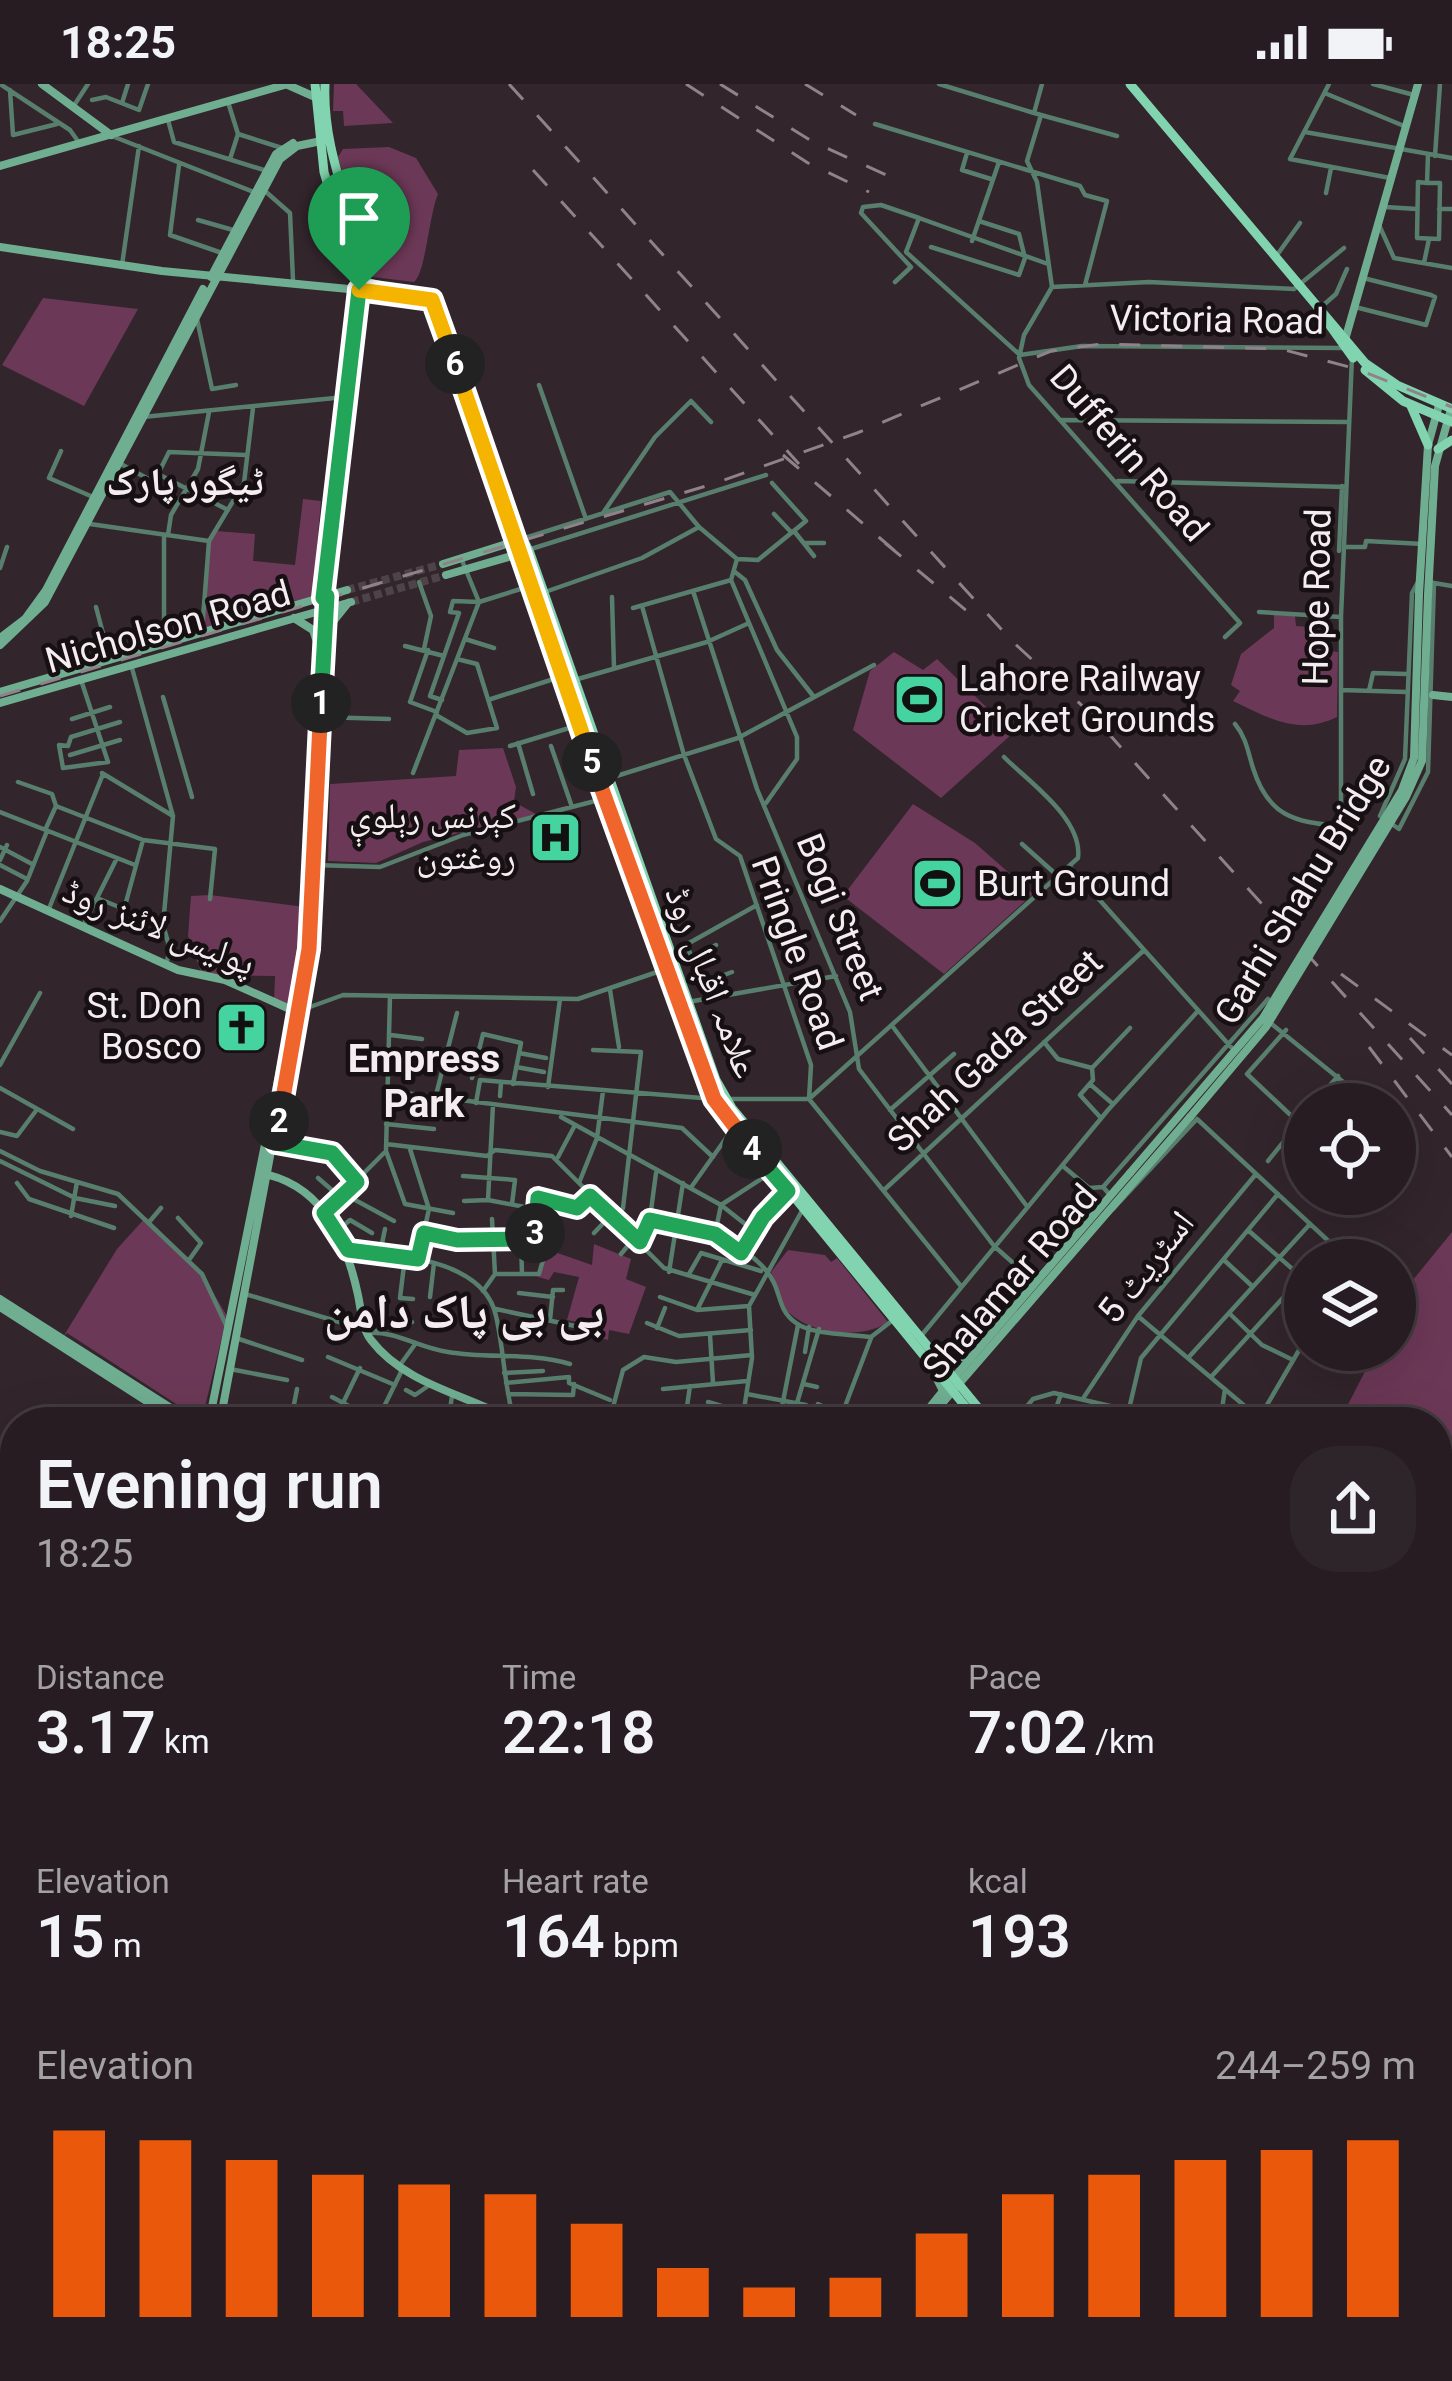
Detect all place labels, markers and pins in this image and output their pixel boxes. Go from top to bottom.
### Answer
pin [308,167,410,290]
pin: 6 [425,334,485,394]
place label: Lahore Railway Cricket Grounds [959,658,1215,741]
sports icon: Lahore Railway Cricket Grounds [892,672,948,728]
pin: 1 [291,673,351,733]
pin: 5 [562,732,622,792]
place label: کېرنس رېلوې روغتون [349,795,516,878]
hospital icon: کېرنس رېلوې روغتون [527,809,583,865]
sports icon: Burt Ground [910,856,966,912]
place label: Burt Ground [977,863,1170,905]
place label: St. Don Bosco [86,985,202,1068]
church icon: St. Don Bosco [213,999,269,1055]
pin: 2 [249,1091,309,1151]
pin: 4 [722,1119,782,1179]
pin: 3 [505,1203,565,1263]

